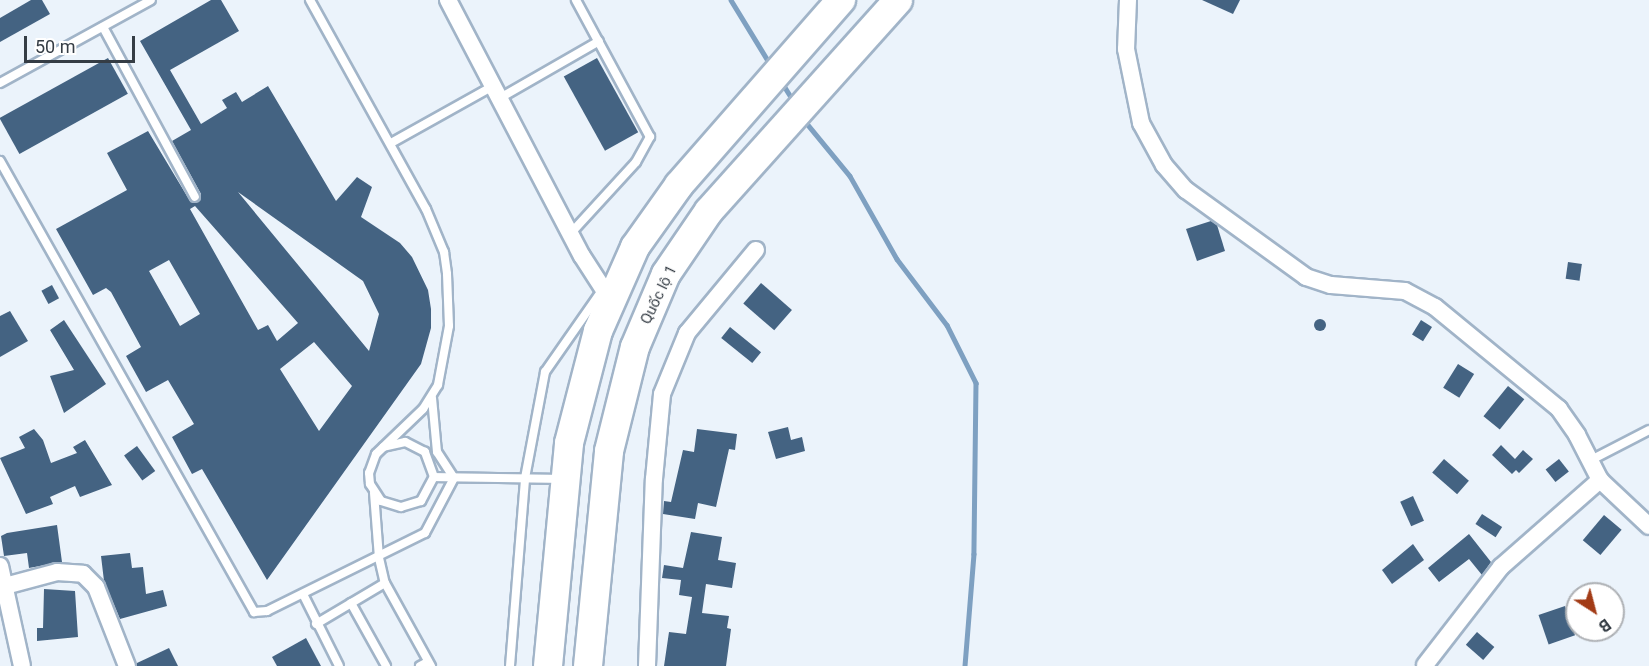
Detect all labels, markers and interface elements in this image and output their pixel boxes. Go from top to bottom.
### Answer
scale bar [27,24,138,62]
text: 50 m [35,36,75,57]
street label: Quốc lộ 1 [637,263,681,327]
north arrow [1565,582,1625,642]
text: B [1595,615,1614,636]

